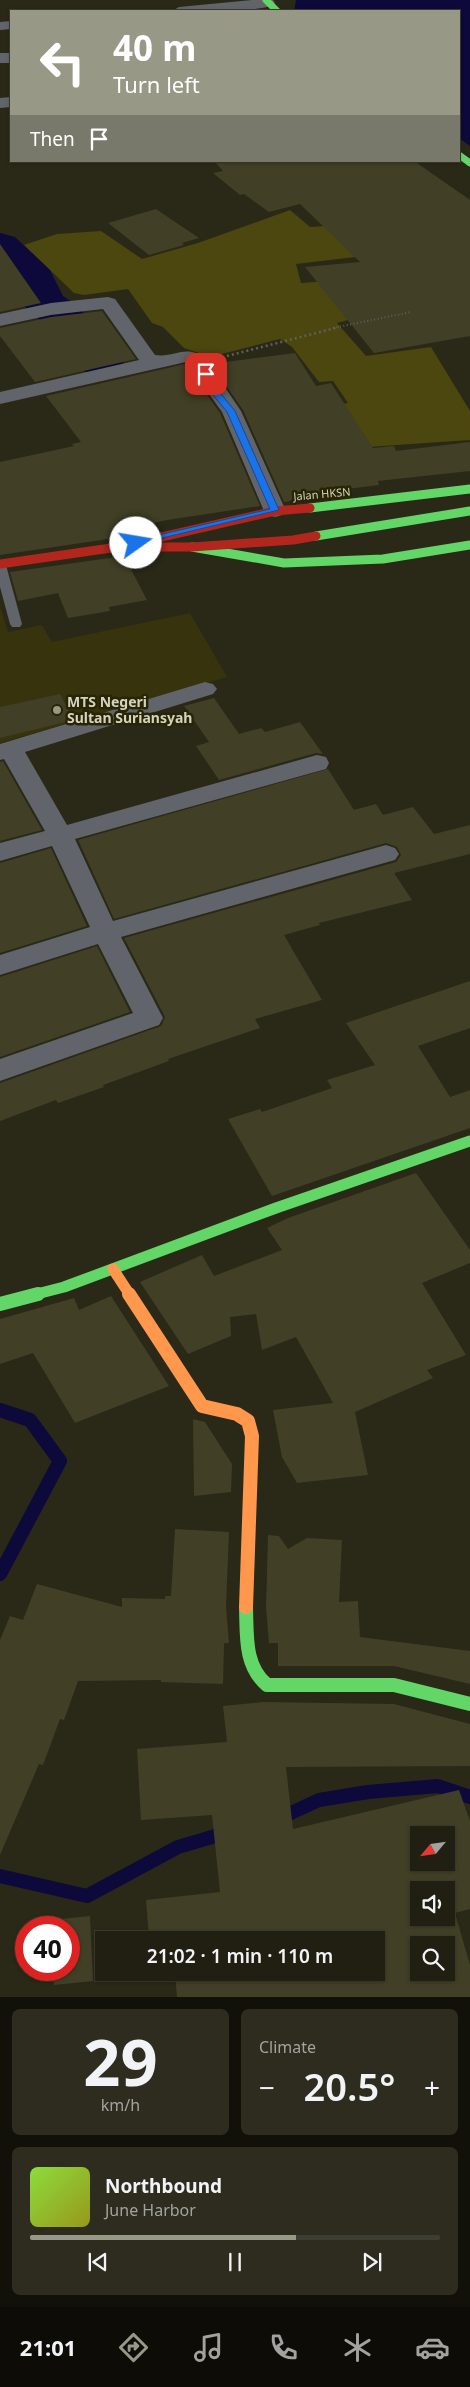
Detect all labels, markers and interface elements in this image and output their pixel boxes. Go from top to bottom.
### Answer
text: 40 m [113,24,196,71]
icon: left [30,30,95,95]
text: Turn left [113,69,200,99]
icon: arrive [85,125,113,153]
text: Then [30,126,75,152]
pin [185,353,227,395]
icon: arrive [192,360,220,388]
street label: Jalan HKSN [292,484,351,504]
position arrow [109,516,161,568]
place label: MTS Negeri Sultan Suriansyah [67,692,192,727]
marker: MTS Negeri Sultan Suriansyah [51,704,63,716]
north arrow [410,1826,455,1871]
map controls [410,1826,455,1981]
button: sound [410,1881,455,1926]
speed limit sign: 40 [15,1916,80,1981]
button: search [410,1936,455,1981]
text: 21:02 · 1 min · 110 m [147,1943,333,1969]
text: 29 [83,2017,158,2105]
text: Climate [259,2036,316,2058]
text: 20.5° [304,2060,395,2112]
text: − [259,2068,275,2106]
text: + [424,2068,440,2106]
text: km/h [101,2094,140,2116]
text: Northbound [105,2173,222,2199]
text: June Harbor [105,2199,196,2221]
icon: previous [84,2248,112,2276]
icon: pause [221,2248,249,2276]
icon: next [358,2248,386,2276]
icon: directions [116,2330,151,2365]
icon: music [191,2330,226,2365]
icon: phone [266,2330,301,2365]
icon: climate [340,2330,375,2365]
icon: car [415,2330,450,2365]
text: 21:01 [20,2332,76,2362]

